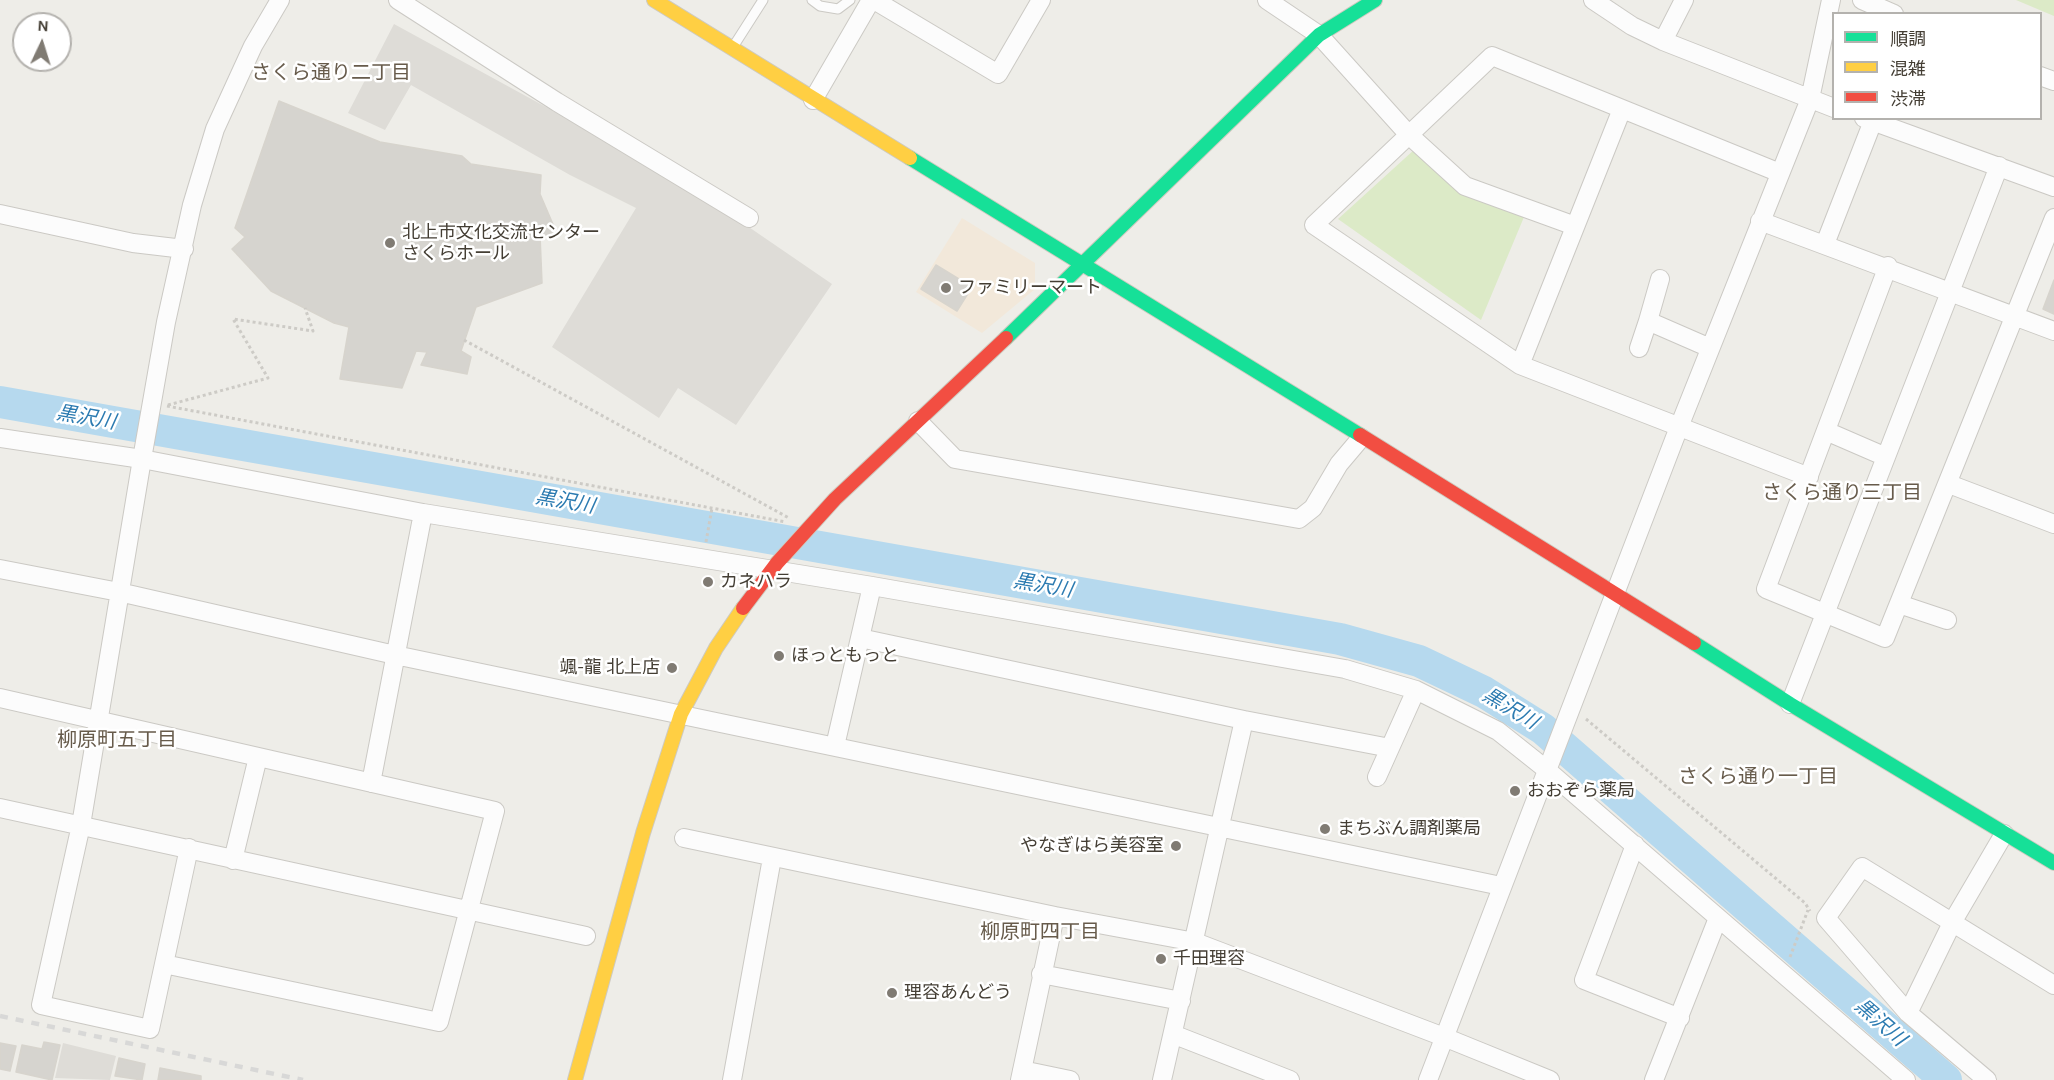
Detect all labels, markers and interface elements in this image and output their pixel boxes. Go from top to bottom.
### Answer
north arrow [12,12,72,72]
legend [1832,12,2042,120]
text: N [37,16,50,35]
text: 順調 [1890,28,1926,50]
text: 混雑 [1890,58,1926,80]
district label: さくら通り二丁目 [251,61,411,85]
text: 渋滞 [1890,88,1926,110]
place label: 北上市文化交流センター さくらホール [402,222,600,264]
marker: 北上市文化交流センター さくらホール [383,236,397,250]
place label: ファミリーマート [958,277,1102,299]
marker: ファミリーマート [939,281,953,295]
water label: 黒沢川 [54,401,118,435]
district label: さくら通り三丁目 [1762,481,1922,505]
water label: 黒沢川 [533,485,597,519]
water label: 黒沢川 [1011,569,1075,603]
place label: カネハラ [720,571,792,593]
marker: カネハラ [701,575,715,589]
place label: ほっともっと [791,645,899,667]
marker: ほっともっと [772,649,786,663]
place label: 颯-龍 北上店 [559,657,660,679]
marker: 颯-龍 北上店 [665,661,679,675]
water label: 黒沢川 [1478,683,1542,735]
district label: 柳原町五丁目 [57,728,177,752]
district label: さくら通り一丁目 [1678,765,1838,789]
place label: おおぞら薬局 [1527,780,1635,802]
marker: おおぞら薬局 [1508,784,1522,798]
place label: まちぶん調剤薬局 [1337,818,1481,840]
marker: まちぶん調剤薬局 [1318,822,1332,836]
place label: やなぎはら美容室 [1020,835,1164,857]
marker: やなぎはら美容室 [1169,839,1183,853]
district label: 柳原町四丁目 [980,920,1100,944]
place label: 千田理容 [1173,948,1245,970]
marker: 千田理容 [1154,952,1168,966]
place label: 理容あんどう [904,982,1012,1004]
marker: 理容あんどう [885,986,899,1000]
water label: 黒沢川 [1849,994,1911,1052]

